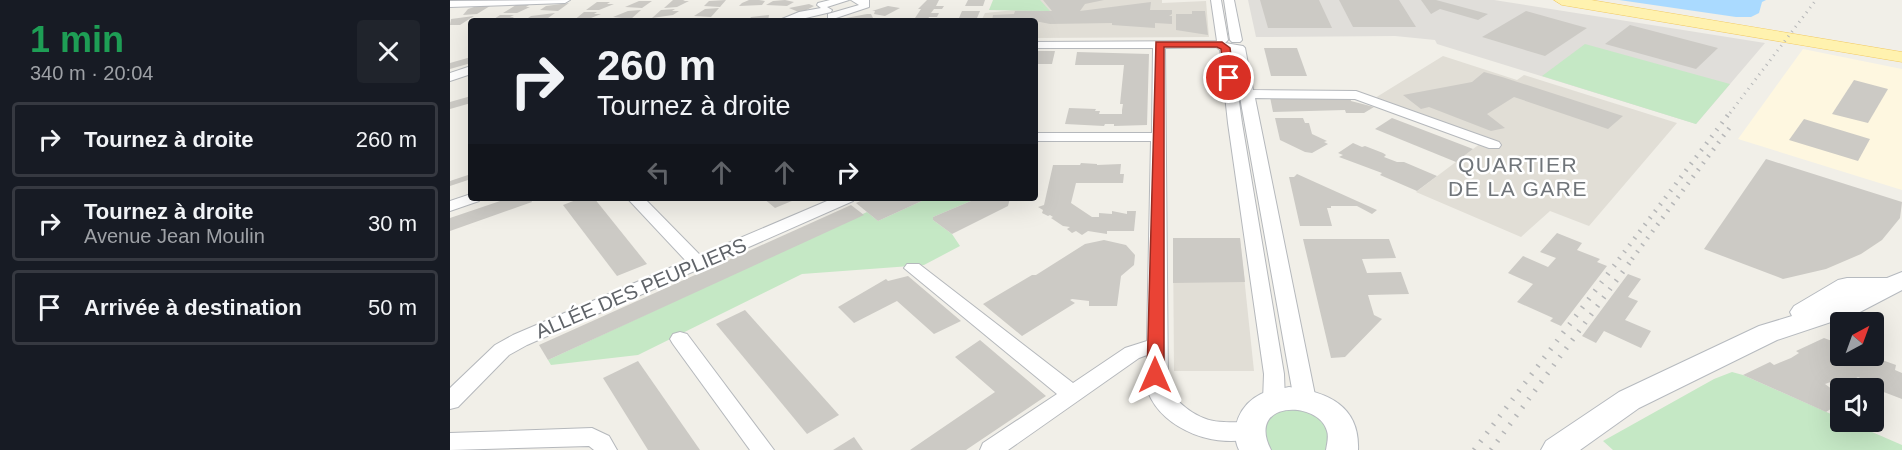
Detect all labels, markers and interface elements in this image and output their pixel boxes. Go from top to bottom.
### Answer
text: 1 min [30,19,124,60]
button: close [357,20,420,83]
icon: right [498,42,576,120]
text: 260 m [597,42,716,89]
pin [1203,52,1254,103]
icon: arrive [1212,61,1245,94]
text: 340 m · 20:04 [30,62,153,84]
text: Tournez à droite [597,91,791,121]
icon: right [33,123,66,156]
text: Tournez à droite [84,127,254,152]
text: 260 m [356,127,417,152]
district label: QUARTIER DE LA GARE [1448,153,1588,200]
icon: left [642,156,675,189]
icon: ahead [705,156,738,189]
icon: ahead [768,156,801,189]
icon: right [831,156,864,189]
text: Tournez à droite [84,199,254,224]
icon: right [33,207,66,240]
text: 30 m [368,211,417,236]
text: Avenue Jean Moulin [84,225,265,247]
street label: ALLÉE DES PEUPLIERS [532,234,750,342]
icon: arrive [33,291,66,324]
text: Arrivée à destination [84,295,302,320]
text: 50 m [368,295,417,320]
north arrow [1830,312,1884,366]
map controls [1830,312,1884,432]
position arrow [1123,343,1187,407]
button: sound [1830,378,1884,432]

